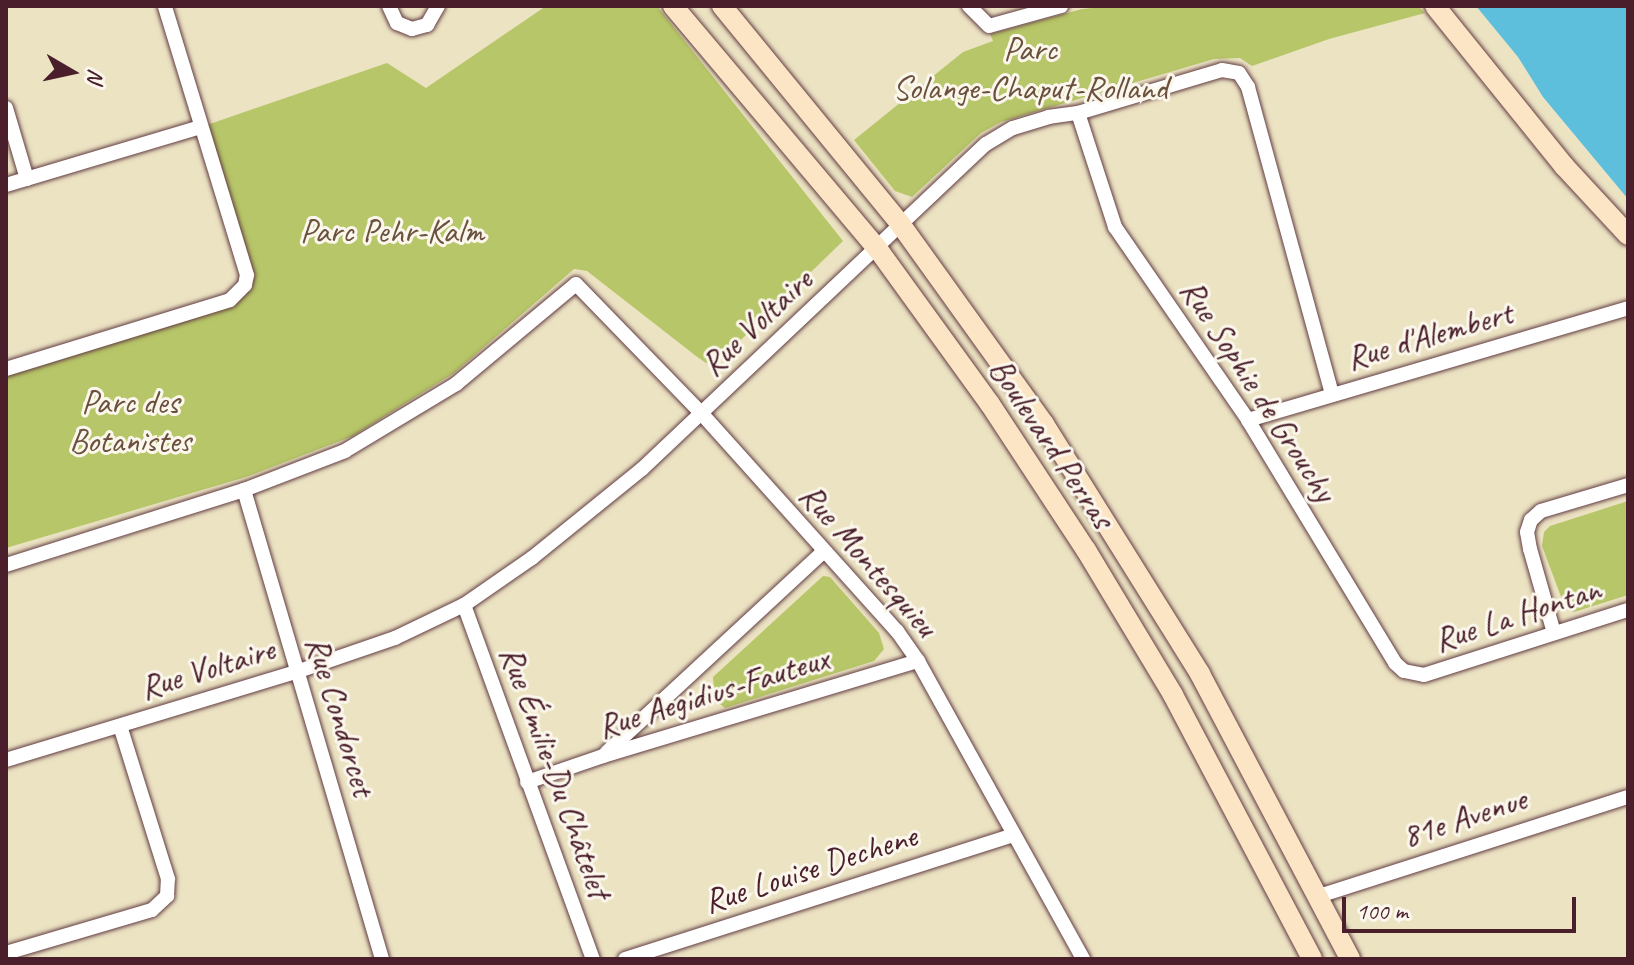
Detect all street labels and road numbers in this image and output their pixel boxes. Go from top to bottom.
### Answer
street label: Rue Voltaire [692,260,820,384]
street label: Rue Sophie de Grouchy [1172,271,1346,509]
street label: Rue d'Alembert [1341,292,1517,378]
street label: Boulevard Perras [981,351,1123,535]
street label: Rue Montesquieu [791,475,947,645]
street label: Rue La Hontan [1428,568,1606,660]
street label: Rue Voltaire [136,628,278,708]
street label: Rue Condorcet [297,631,385,801]
street label: Rue Aegidius-Fauteux [593,638,833,746]
street label: Rue Émilie-Du Châtelet [492,641,620,903]
street label: 81e Avenue [1397,778,1531,856]
street label: Rue Louise Dechene [698,814,922,922]

